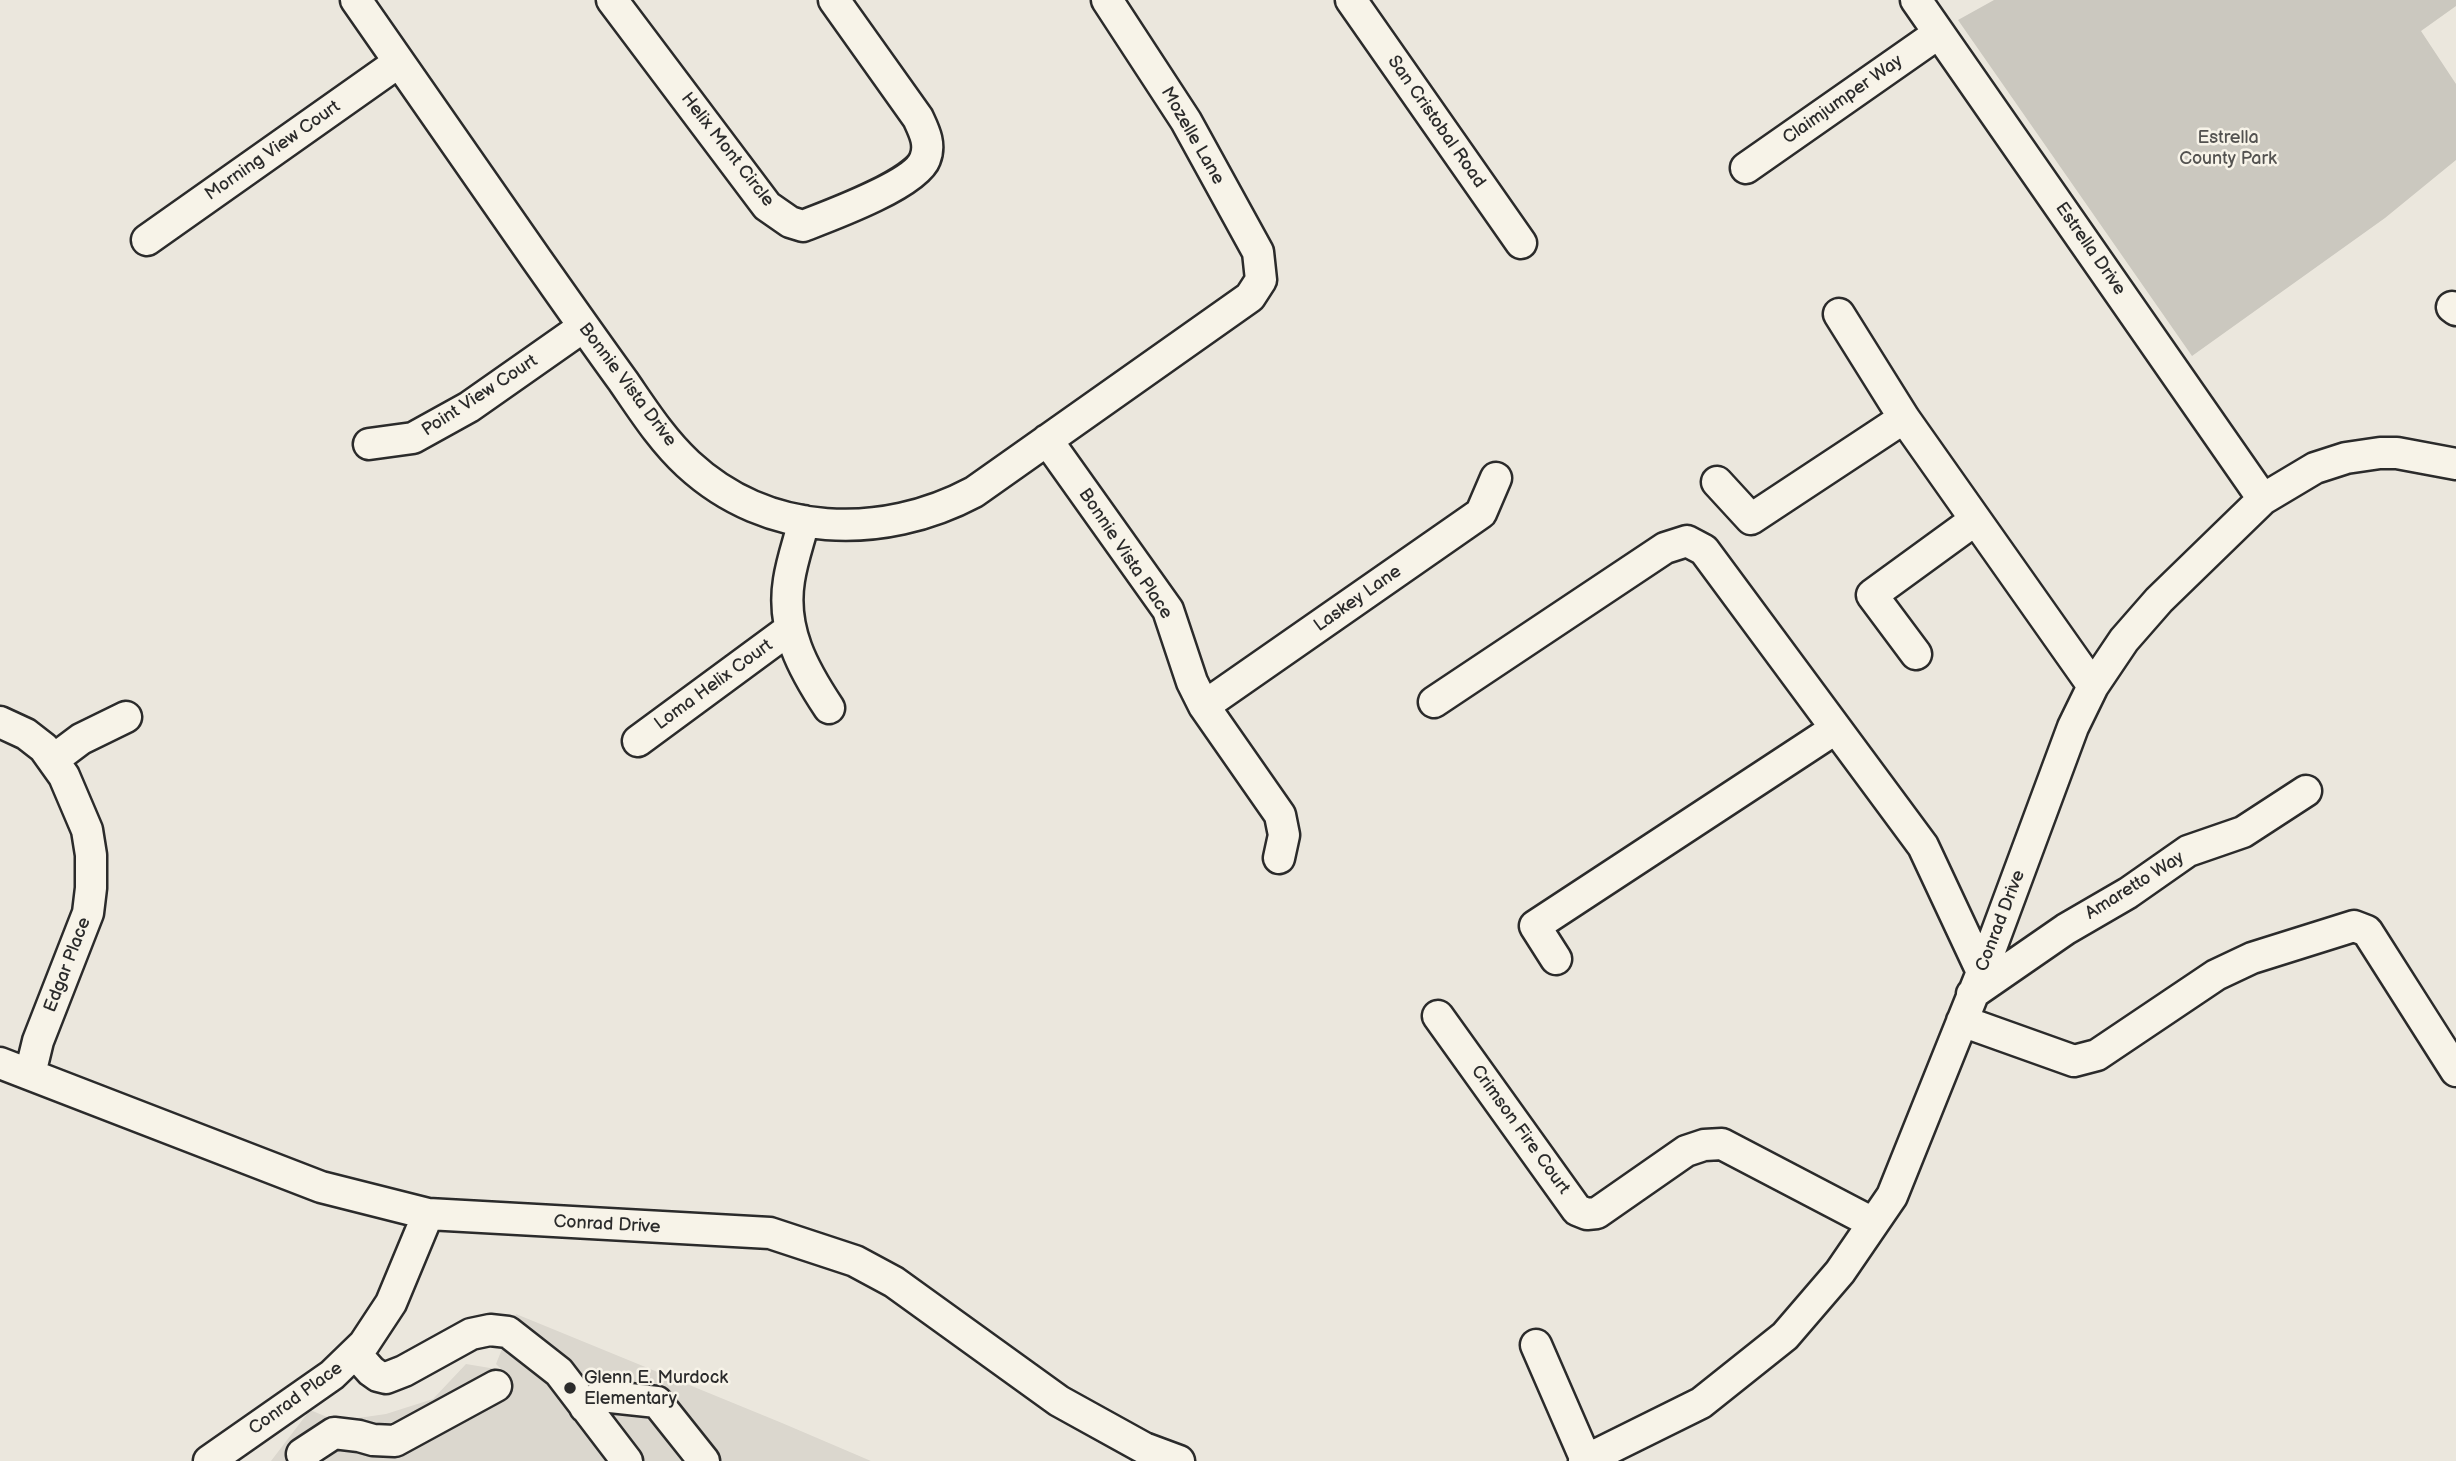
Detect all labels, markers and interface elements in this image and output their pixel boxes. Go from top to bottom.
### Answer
street label: Claimjumper Way [1779,51,1907,149]
street label: San Cristobal Road [1382,52,1490,192]
street label: Mozelle Lane [1155,83,1229,189]
street label: Helix Mont Circle [676,89,778,211]
street label: Morning View Court [201,96,345,206]
park label: Estrella County Park [2179,127,2277,170]
street label: Estrella Drive [2050,198,2130,300]
street label: Bonnie Vista Drive [573,319,681,451]
street label: Point View Court [418,351,542,441]
street label: Bonnie Vista Place [1073,485,1177,623]
street label: Laskey Lane [1310,561,1406,637]
street label: Loma Helix Court [651,635,777,735]
street label: Amaretto Way [2082,847,2188,925]
street label: Conrad Drive [1972,867,2030,975]
street label: Edgar Place [40,915,96,1015]
street label: Crimson Fire Court [1466,1061,1574,1199]
street label: Conrad Drive [553,1211,661,1239]
street label: Conrad Place [245,1358,347,1440]
place label: Glenn E. Murdock Elementary [584,1367,728,1410]
marker: Glenn E. Murdock Elementary [562,1380,578,1396]

